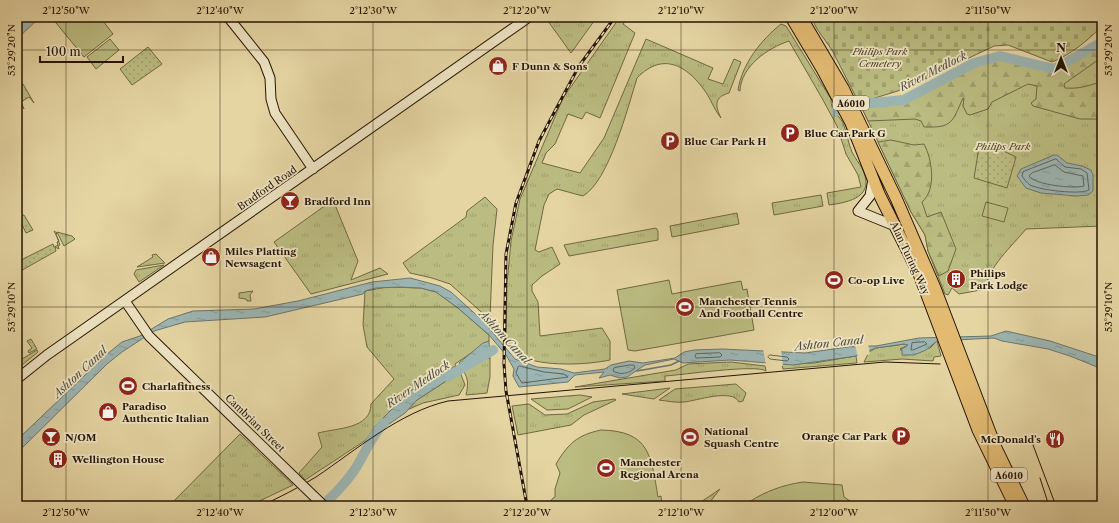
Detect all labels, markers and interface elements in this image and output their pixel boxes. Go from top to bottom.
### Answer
text: 2°12'50"W [42,4,91,17]
text: 2°12'40"W [196,4,245,17]
text: 2°12'30"W [349,4,398,17]
text: 2°12'20"W [503,4,552,17]
text: 2°12'10"W [658,4,705,17]
text: 2°12'00"W [810,4,859,17]
text: 2°11'50"W [965,4,1012,17]
text: 53°29'20"N [5,24,18,76]
text: 53°29'20"N [1102,24,1115,76]
scale bar [40,38,123,64]
north arrow [1041,38,1081,78]
text: N [1056,41,1066,55]
text: 100 m [46,44,81,59]
park label: Philips Park Cemetery [851,45,908,70]
water label: River Medlock [896,48,969,94]
shop icon: F Dunn & Sons [487,55,509,77]
place label: F Dunn & Sons [512,60,588,73]
road number: A6010 [833,96,869,110]
parking icon: Blue Car Park G [779,122,801,144]
place label: Blue Car Park G [804,127,886,140]
parking icon: Blue Car Park H [659,130,681,152]
place label: Blue Car Park H [684,135,767,148]
park label: Philips Park [974,140,1031,153]
street label: Bradford Road [235,163,299,213]
bar icon: Bradford Inn [279,190,301,212]
place label: Bradford Inn [304,195,371,208]
street label: Alan Turing Way [887,218,933,297]
place label: Miles Platting Newsagent [225,245,296,270]
shop icon: Miles Platting Newsagent [200,246,222,268]
place label: Philips Park Lodge [970,267,1028,292]
building icon: Philips Park Lodge [945,268,967,290]
sports icon: Co-op Live [823,269,845,291]
place label: Co-op Live [848,274,905,287]
text: 53°29'10"N [5,282,18,332]
text: 53°29'10"N [1102,282,1115,332]
place label: Manchester Tennis And Football Centre [698,295,803,320]
sports icon: Manchester Tennis And Football Centre [674,296,696,318]
water label: Ashton Canal [475,306,535,368]
water label: Ashton Canal [792,332,865,354]
water label: Ashton Canal [49,342,111,402]
water label: River Medlock [383,357,453,411]
sports icon: Charlafitness [117,375,139,397]
place label: Charlafitness [142,380,211,393]
street label: Cambrian Street [222,391,288,455]
place label: Paradiso Authentic Italian [121,400,209,425]
shop icon: Paradiso Authentic Italian [97,401,119,423]
place label: National Squash Centre [704,425,779,450]
parking icon: Orange Car Park [890,425,912,447]
bar icon: N/OM [40,426,62,448]
sports icon: National Squash Centre [679,426,701,448]
restaurant icon: McDonald's [1044,428,1066,450]
place label: Orange Car Park [802,430,887,443]
place label: N/OM [65,431,97,444]
place label: McDonald's [981,433,1041,446]
building icon: Wellington House [47,448,69,470]
place label: Wellington House [71,453,165,466]
place label: Manchester Regional Arena [620,456,699,481]
sports icon: Manchester Regional Arena [595,457,617,479]
road number: A6010 [991,468,1027,482]
text: 2°12'50"W [42,506,91,519]
text: 2°12'40"W [196,506,245,519]
text: 2°12'30"W [349,506,398,519]
text: 2°12'20"W [503,506,552,519]
text: 2°12'10"W [658,506,705,519]
text: 2°12'00"W [810,506,859,519]
text: 2°11'50"W [965,506,1012,519]

